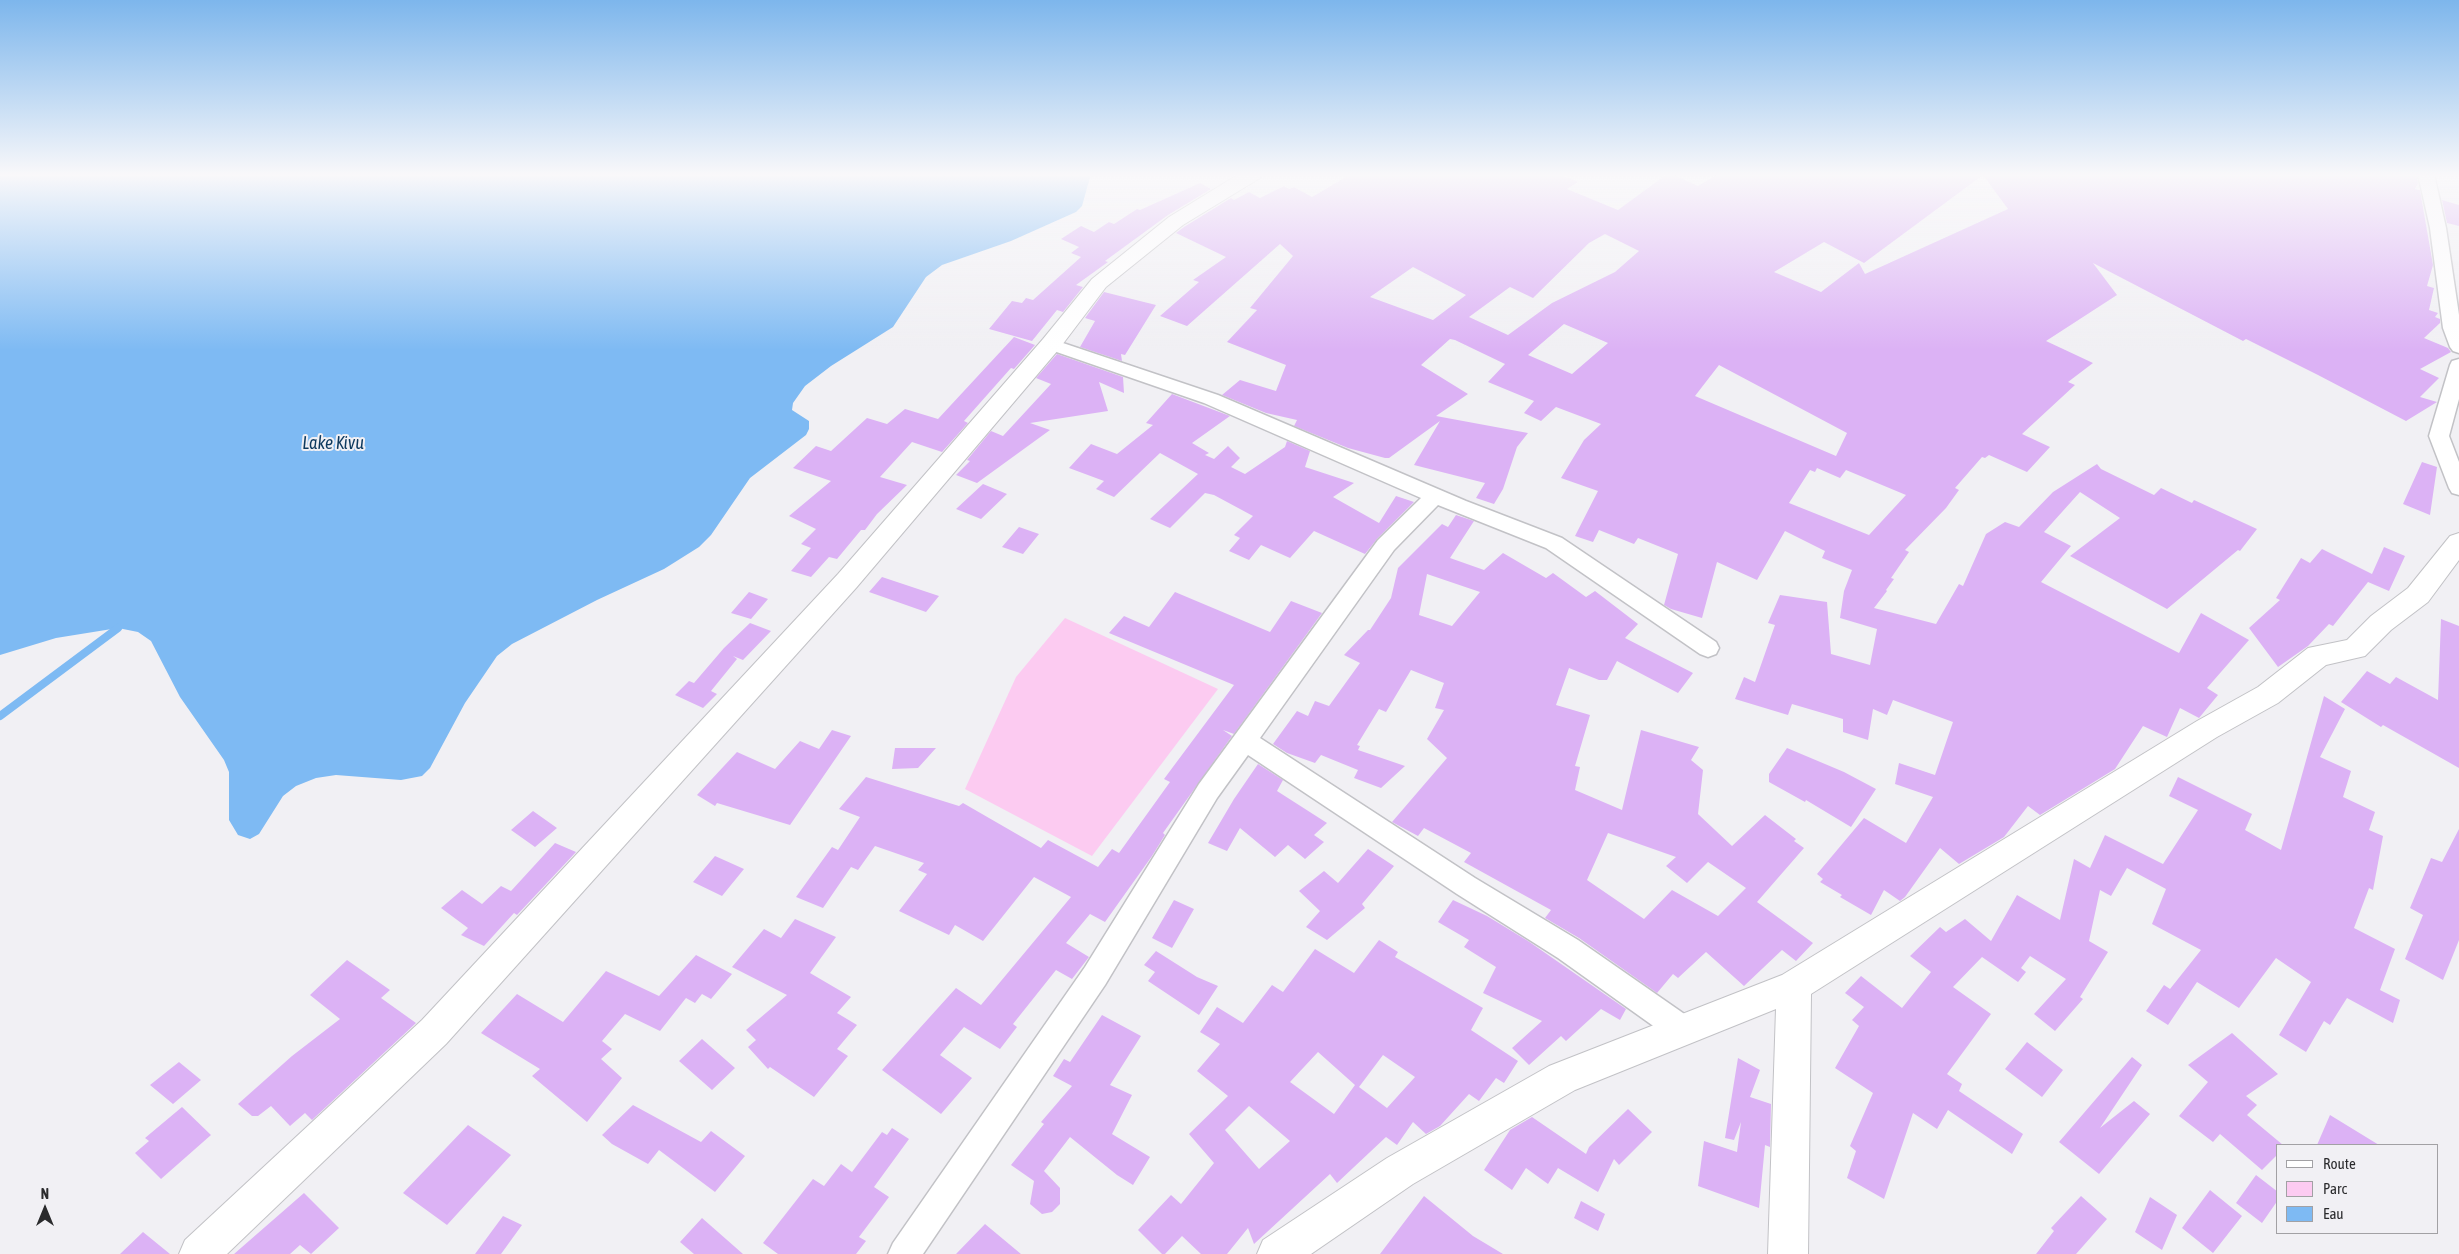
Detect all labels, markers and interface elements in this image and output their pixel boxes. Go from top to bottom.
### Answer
water label: Lake Kivu [302,432,364,454]
legend [2276,1144,2439,1234]
text: Route [2323,1155,2356,1172]
text: Parc [2323,1180,2347,1197]
north arrow [20,1184,70,1234]
text: N [41,1186,49,1202]
text: Eau [2323,1205,2344,1222]

